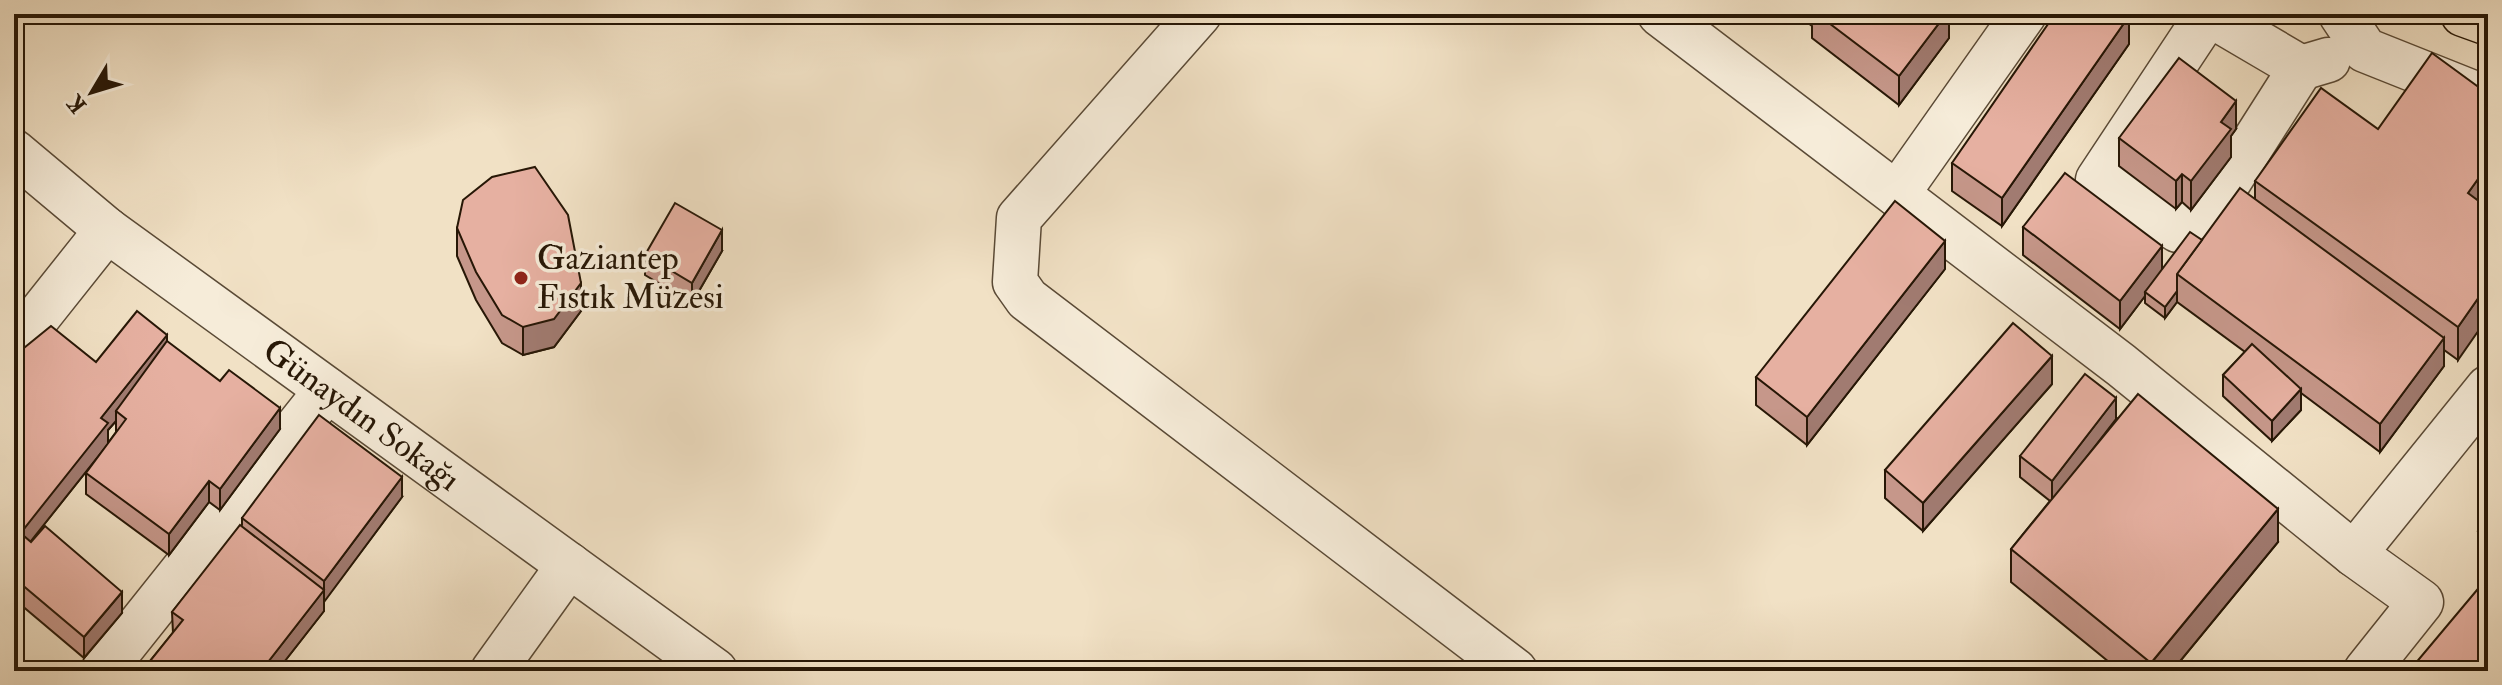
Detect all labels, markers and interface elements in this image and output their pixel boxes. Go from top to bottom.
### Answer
north arrow [52,52,132,132]
text: K [61,89,93,118]
place label: Gaziantep Fıstık Müzesi [537,237,724,319]
marker: Gaziantep Fıstık Müzesi [512,269,530,287]
street label: Günaydın Sokağı [255,329,469,501]

